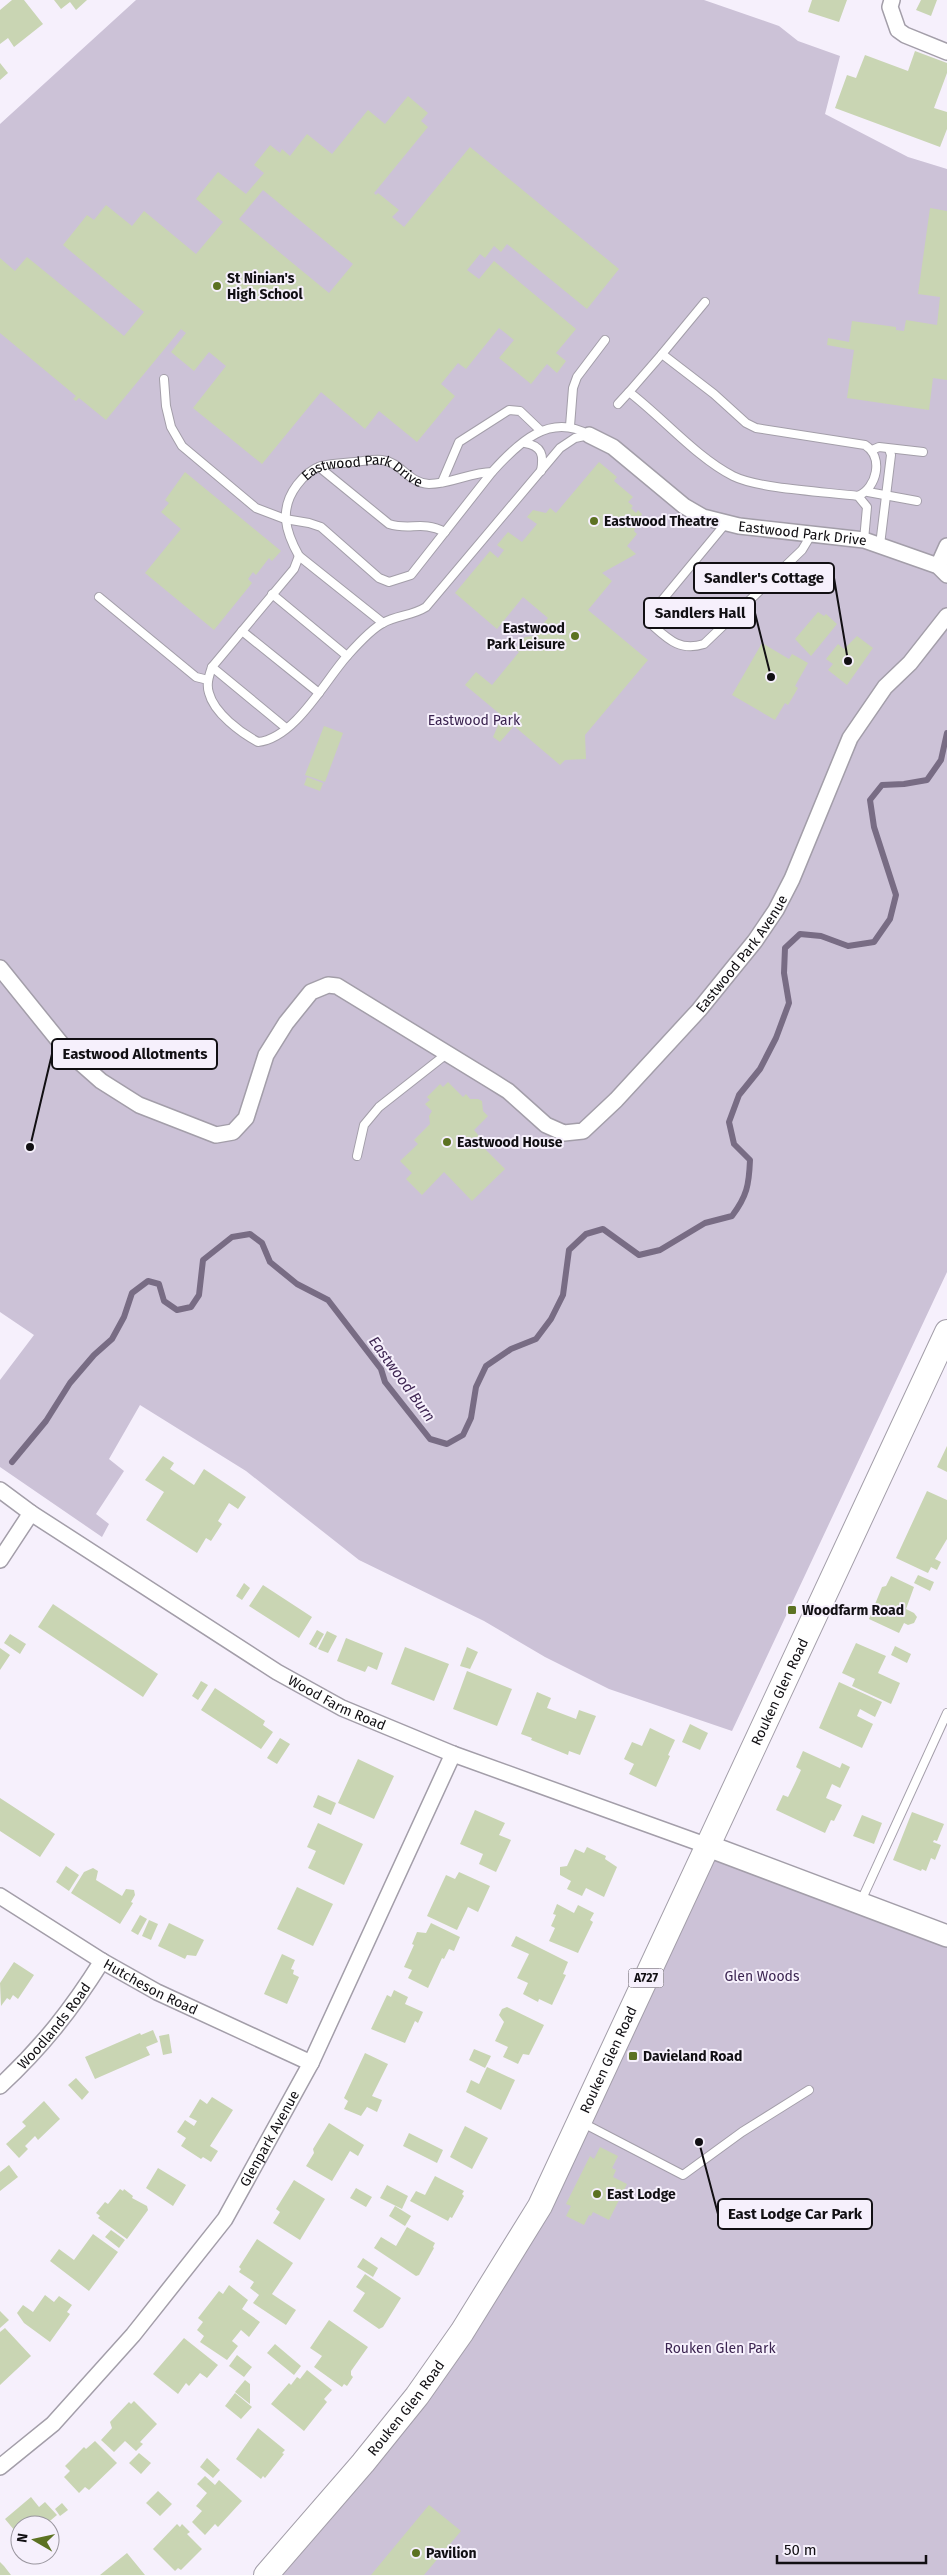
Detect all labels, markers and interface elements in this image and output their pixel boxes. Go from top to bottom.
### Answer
place label: St Ninian's High School [227,270,304,303]
marker: St Ninian's High School [211,280,223,292]
text: Eastwood Park Drive [298,452,425,491]
street label: Eastwood Park Drive [299,475,427,491]
place label: Eastwood Theatre [604,513,719,530]
marker: Eastwood Theatre [588,515,600,527]
street label: Eastwood Park Drive [737,518,867,549]
callout: Sandler's Cottage [694,563,834,593]
text: Sandler's Cottage [704,569,824,587]
callout: Sandlers Hall [644,598,755,628]
text: Sandlers Hall [655,604,746,622]
place label: Eastwood Park Leisure [487,620,565,653]
marker: Eastwood Park Leisure [569,630,581,642]
park label: Eastwood Park [428,712,521,729]
street label: Eastwood Park Avenue [692,892,791,1016]
callout: Eastwood Allotments [52,1039,217,1069]
text: Eastwood Allotments [62,1045,208,1063]
place label: Eastwood House [457,1134,563,1151]
marker: Eastwood House [441,1136,453,1148]
water label: Eastwood Burn [365,1333,439,1425]
place label: Woodfarm Road [802,1602,904,1619]
marker: Woodfarm Road [786,1604,798,1616]
street label: Rouken Glen Road [748,1636,812,1748]
street label: Wood Farm Road [285,1672,388,1734]
street label: Hutcheson Road [100,1956,200,2019]
park label: Glen Woods [724,1968,800,1985]
road number: A727 [628,1969,664,1988]
street label: Woodlands Road [14,1979,95,2073]
street label: Rouken Glen Road [576,2004,641,2116]
place label: Davieland Road [643,2048,742,2065]
marker: Davieland Road [627,2050,639,2062]
street label: Glenpark Avenue [236,2088,303,2190]
place label: East Lodge [607,2186,676,2203]
marker: East Lodge [591,2188,603,2200]
callout: East Lodge Car Park [718,2199,872,2229]
text: East Lodge Car Park [728,2205,863,2223]
park label: Rouken Glen Park [664,2340,776,2357]
street label: Rouken Glen Road [364,2357,448,2459]
north arrow [10,2515,60,2565]
text: N [14,2532,32,2544]
scale bar [777,2532,926,2564]
text: 50 m [784,2541,817,2559]
place label: Pavilion [426,2545,477,2562]
marker: Pavilion [410,2547,422,2559]

